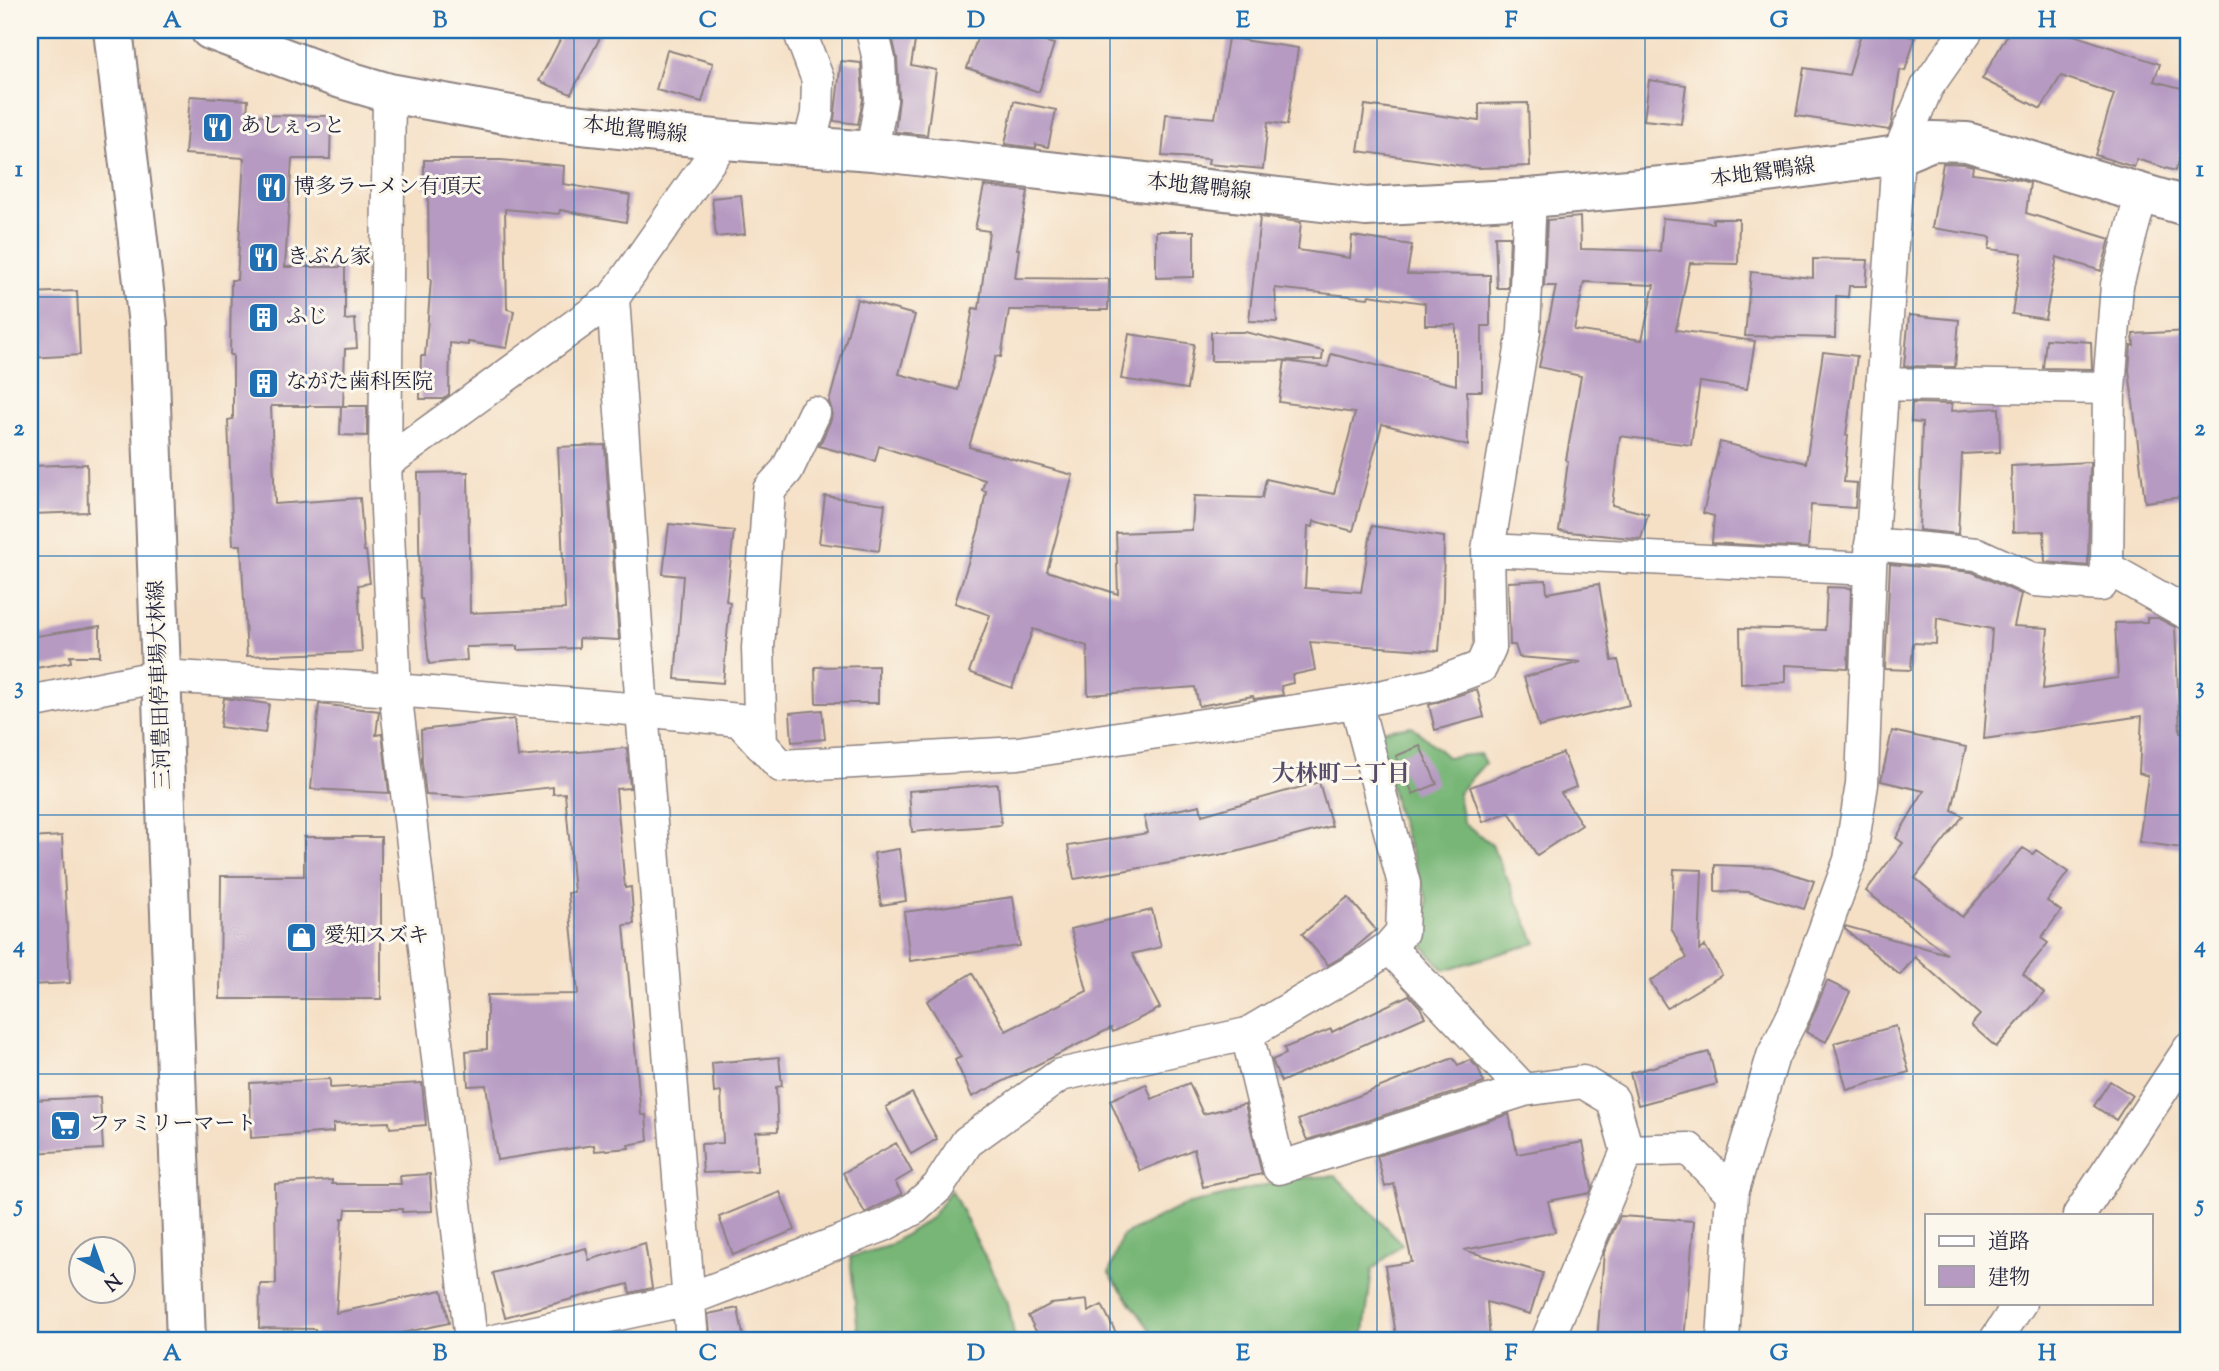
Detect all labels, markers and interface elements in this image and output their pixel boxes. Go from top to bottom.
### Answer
text: A [163,5,182,38]
text: B [433,5,448,38]
text: C [699,5,717,38]
text: D [967,5,985,38]
text: E [1236,5,1250,38]
text: F [1505,5,1518,38]
text: G [1770,5,1789,38]
text: H [2038,5,2057,38]
restaurant icon: あしぇっと [200,110,234,144]
street label: 本地鴛鴨線 [581,111,689,151]
place label: あしぇっと [240,112,345,142]
street label: 本地鴛鴨線 [1709,152,1817,196]
text: 1 [15,154,23,187]
text: 1 [2196,154,2204,187]
street label: 本地鴛鴨線 [1145,168,1253,208]
restaurant icon: 博多ラーメン有頂天 [254,171,288,205]
place label: 博多ラーメン有頂天 [294,173,482,203]
restaurant icon: きぶん家 [247,241,281,275]
place label: きぶん家 [287,243,371,273]
building icon: ふじ [246,301,280,335]
place label: ふじ [286,303,328,333]
building icon: ながた歯科医院 [246,366,280,400]
place label: ながた歯科医院 [286,368,433,398]
text: 2 [14,413,25,446]
text: 2 [2195,413,2206,446]
street label: 三河豊田停車場大林線 [142,580,180,790]
text: 3 [14,671,24,704]
text: 3 [2195,671,2205,704]
district label: 大林町二丁目 [1272,759,1410,792]
shop icon: 愛知スズキ [284,920,318,954]
place label: 愛知スズキ [324,922,429,952]
text: 4 [12,930,25,963]
text: 4 [2193,930,2206,963]
supermarket icon: ファミリーマート [49,1108,83,1142]
place label: ファミリーマート [89,1110,257,1140]
text: 5 [13,1189,23,1222]
text: 5 [2194,1189,2204,1222]
legend [1925,1214,2152,1304]
text: 道路 [1988,1228,2030,1258]
north arrow [66,1234,136,1304]
text: 建物 [1988,1264,2030,1294]
text: N [97,1266,126,1296]
text: A [163,1338,182,1371]
text: B [433,1338,448,1371]
text: C [699,1338,717,1371]
text: D [967,1338,985,1371]
text: E [1236,1338,1250,1371]
text: F [1505,1338,1518,1371]
text: G [1770,1338,1789,1371]
text: H [2038,1338,2057,1371]

